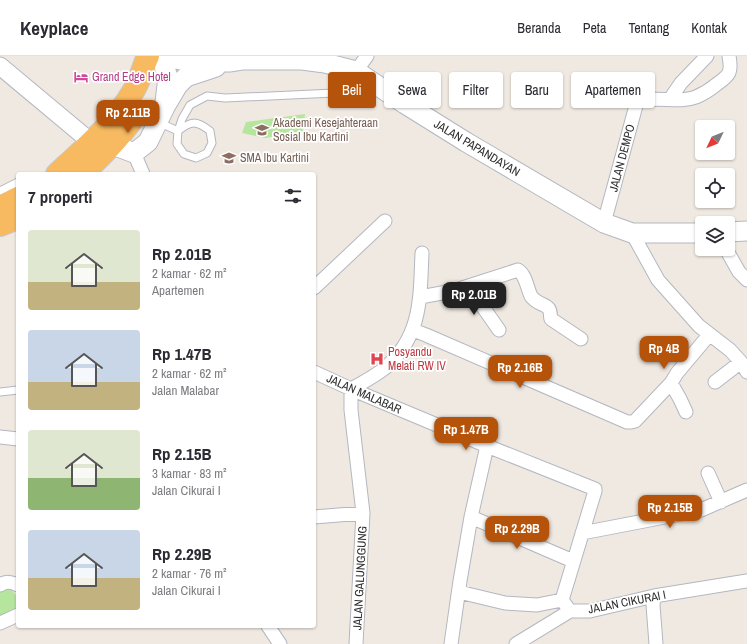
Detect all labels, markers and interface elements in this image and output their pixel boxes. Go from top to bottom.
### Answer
text: Keyplace [20,15,88,41]
text: Beranda [517,19,561,37]
text: Peta [583,19,606,37]
text: Tentang [628,19,669,37]
text: Kontak [691,19,727,37]
hotel icon: Grand Edge Hotel [73,69,89,85]
place label: Grand Edge Hotel [92,69,171,85]
chip: Beli [328,72,376,108]
chip: Sewa [384,72,441,108]
chip: Filter [449,72,503,108]
chip: Baru [511,72,563,108]
chip: Apartemen [571,72,655,108]
pin: Rp 2.11B [87,100,169,134]
text: Rp 2.11B [105,104,151,121]
place label: Akademi Kesejahteraan Sosial Ibu Kartini [272,115,378,145]
street label: JALAN PAPANDAYAN [431,116,523,180]
north arrow [695,120,735,160]
map controls [695,120,735,256]
school or university icon: Akademi Kesejahteraan Sosial Ibu Kartini [254,122,270,138]
street label: JALAN DEMPO [605,122,639,194]
school or university icon: SMA Ibu Kartini [221,150,237,166]
place label: SMA Ibu Kartini [240,150,309,166]
button: locate [695,168,735,208]
text: 7 properti [28,185,92,208]
icon: filters [282,185,304,207]
button: layers [695,216,735,256]
text: Rp 2.01B [152,242,212,265]
icon: home [60,246,108,294]
text: 2 kamar · 62 m² [152,265,227,282]
text: Apartemen [152,282,204,299]
pin: Rp 2.01B [433,282,515,316]
text: Rp 2.01B [451,286,497,303]
pin: Rp 4B [636,336,692,370]
text: Rp 4B [649,340,679,357]
text: Rp 1.47B [152,342,212,365]
place label: Posyandu Melati RW IV [388,344,446,374]
icon: home [60,346,108,394]
hospital icon: Posyandu Melati RW IV [369,351,385,367]
pin: Rp 2.16B [479,355,561,389]
text: Rp 2.16B [497,359,543,376]
text: 2 kamar · 62 m² [152,365,227,382]
street label: JALAN MALABAR [324,370,404,418]
text: Jalan Malabar [152,382,219,399]
pin: Rp 1.47B [425,417,507,451]
text: Rp 1.47B [443,421,489,438]
text: Rp 2.15B [152,442,212,465]
icon: home [60,446,108,494]
text: 3 kamar · 83 m² [152,465,227,482]
text: Jalan Cikurai I [152,482,221,499]
pin: Rp 2.15B [629,495,711,529]
text: Rp 2.15B [647,499,693,516]
pin: Rp 2.29B [476,516,558,550]
text: Rp 2.29B [494,520,540,537]
street label: JALAN GALUNGGUNG [349,525,371,631]
text: Rp 2.29B [152,542,212,565]
icon: home [60,546,108,594]
text: 2 kamar · 76 m² [152,565,227,582]
text: Jalan Cikurai I [152,582,221,599]
street label: JALAN CIKURAI I [587,587,667,617]

